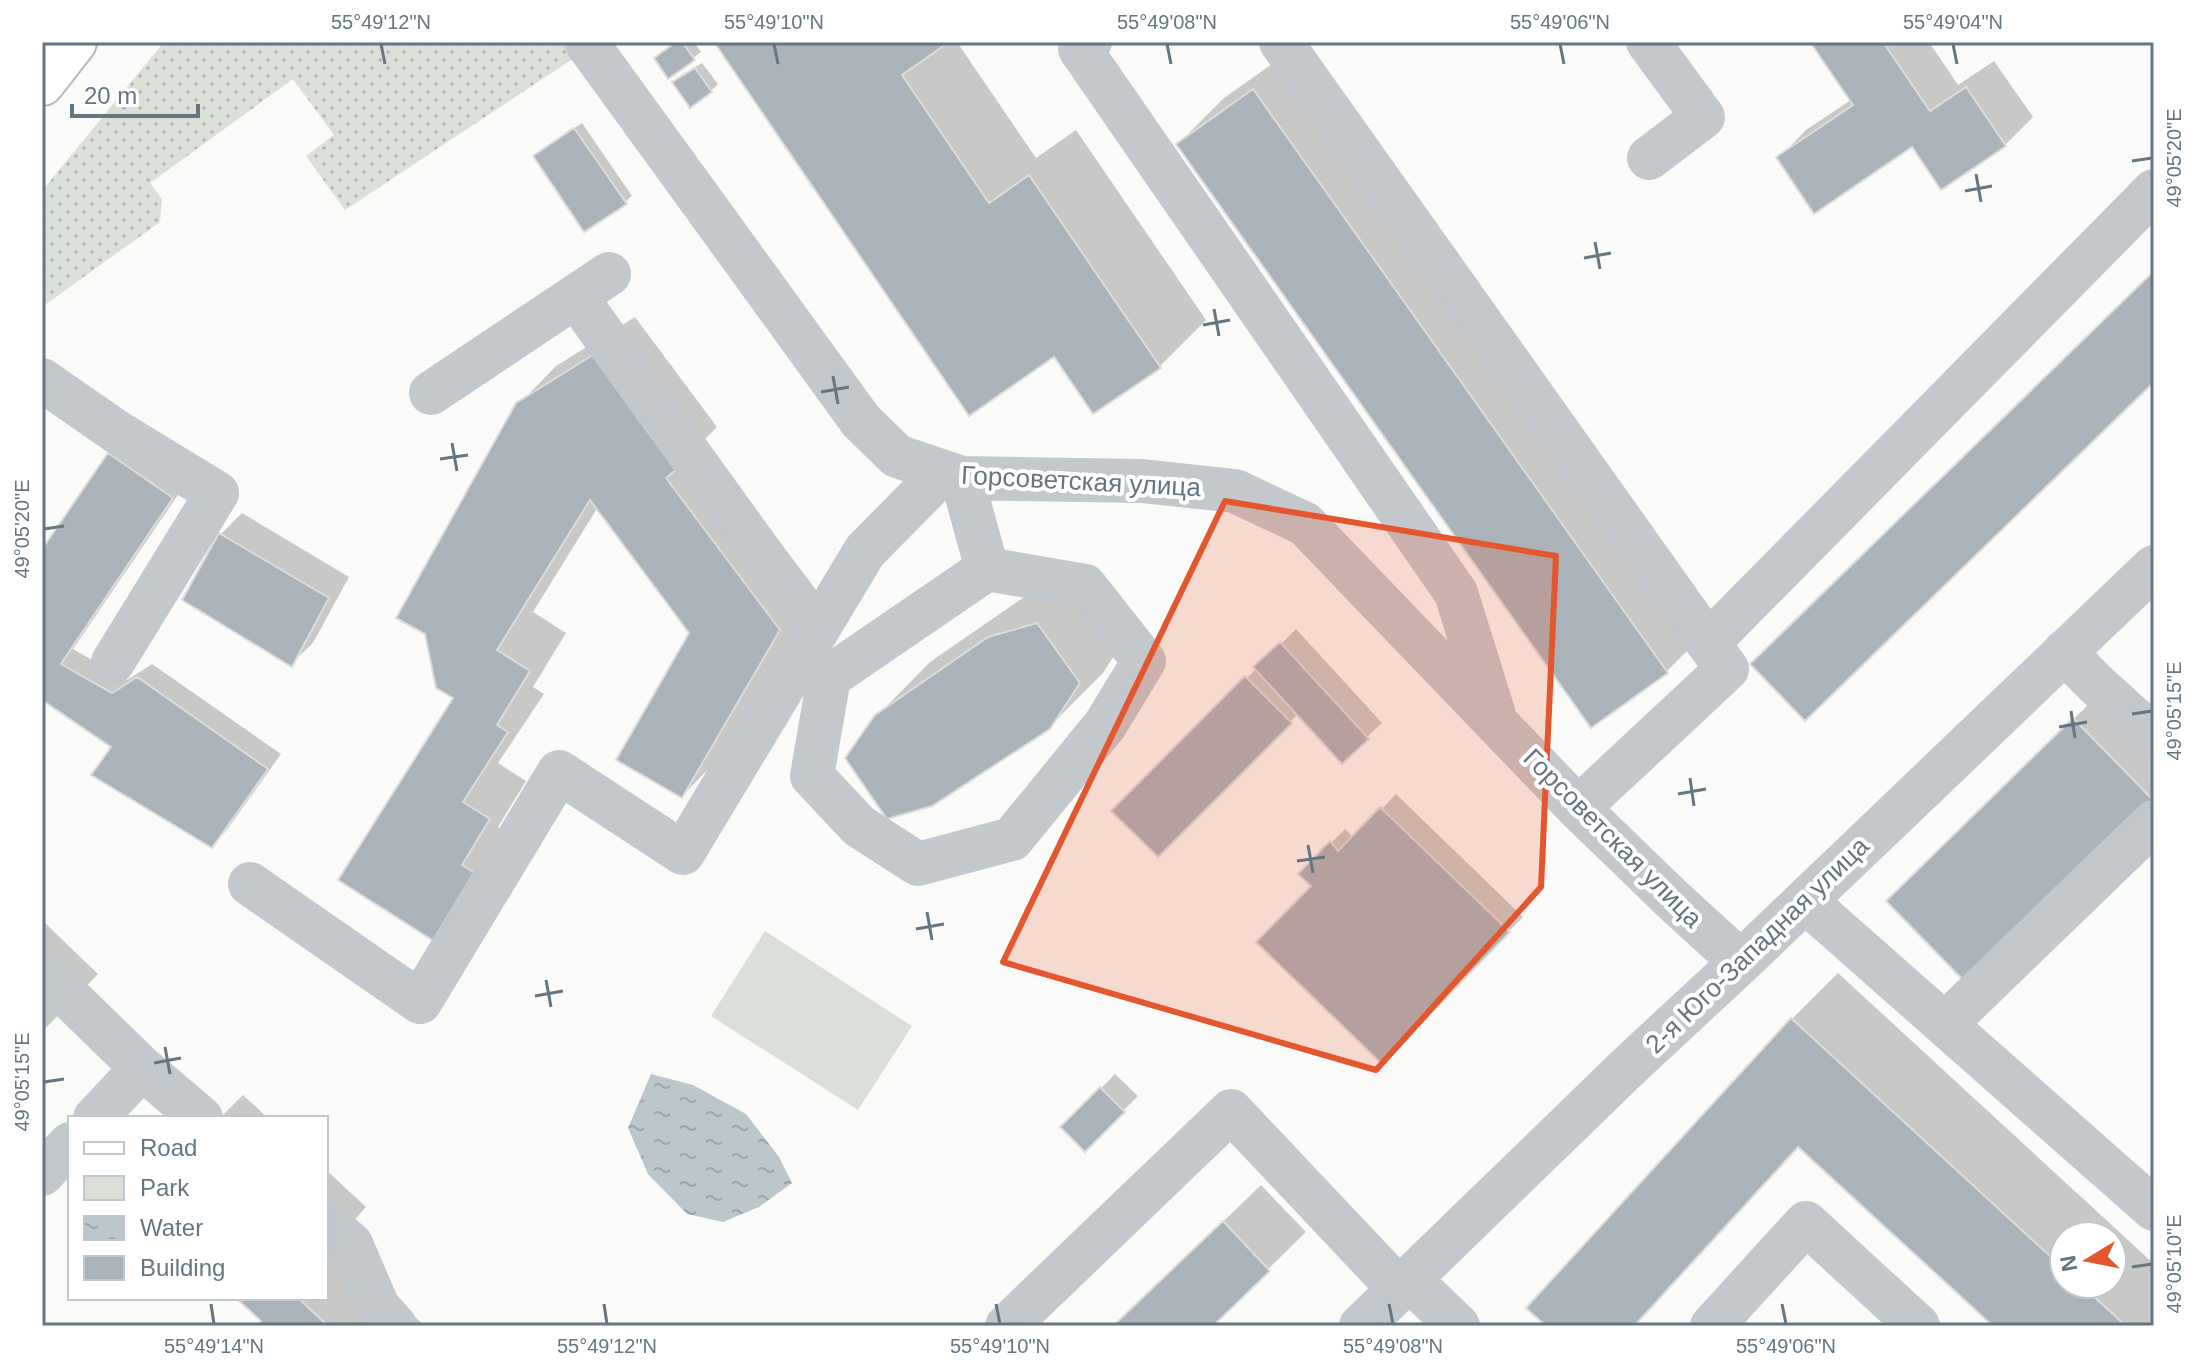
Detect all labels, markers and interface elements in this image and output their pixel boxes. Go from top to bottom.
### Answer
text: 55°49'12"N [331,11,431,33]
text: 55°49'10"N [724,11,824,33]
text: 55°49'08"N [1117,11,1217,33]
text: 55°49'06"N [1510,11,1610,33]
text: 55°49'04"N [1903,11,2003,33]
scale bar [72,68,198,118]
text: 20 m [84,82,137,109]
text: 49°05'20"E [2163,109,2185,208]
street label: Горсоветская улица [960,460,1202,502]
text: 49°05'20"E [11,480,33,579]
text: 49°05'15"E [2163,662,2185,761]
street label: Горсоветская улица [1518,743,1709,934]
street label: 2-я Юго-Западная улица [1639,830,1875,1059]
text: 49°05'15"E [11,1033,33,1132]
legend [68,1116,328,1300]
text: Road [140,1134,197,1161]
text: Park [140,1174,190,1201]
text: Water [140,1214,203,1241]
text: 49°05'10"E [2163,1215,2185,1314]
north arrow [2048,1220,2128,1300]
text: N [2055,1253,2082,1273]
text: Building [140,1254,225,1281]
text: 55°49'14"N [164,1335,264,1357]
text: 55°49'12"N [557,1335,657,1357]
text: 55°49'10"N [950,1335,1050,1357]
text: 55°49'08"N [1343,1335,1443,1357]
text: 55°49'06"N [1736,1335,1836,1357]

